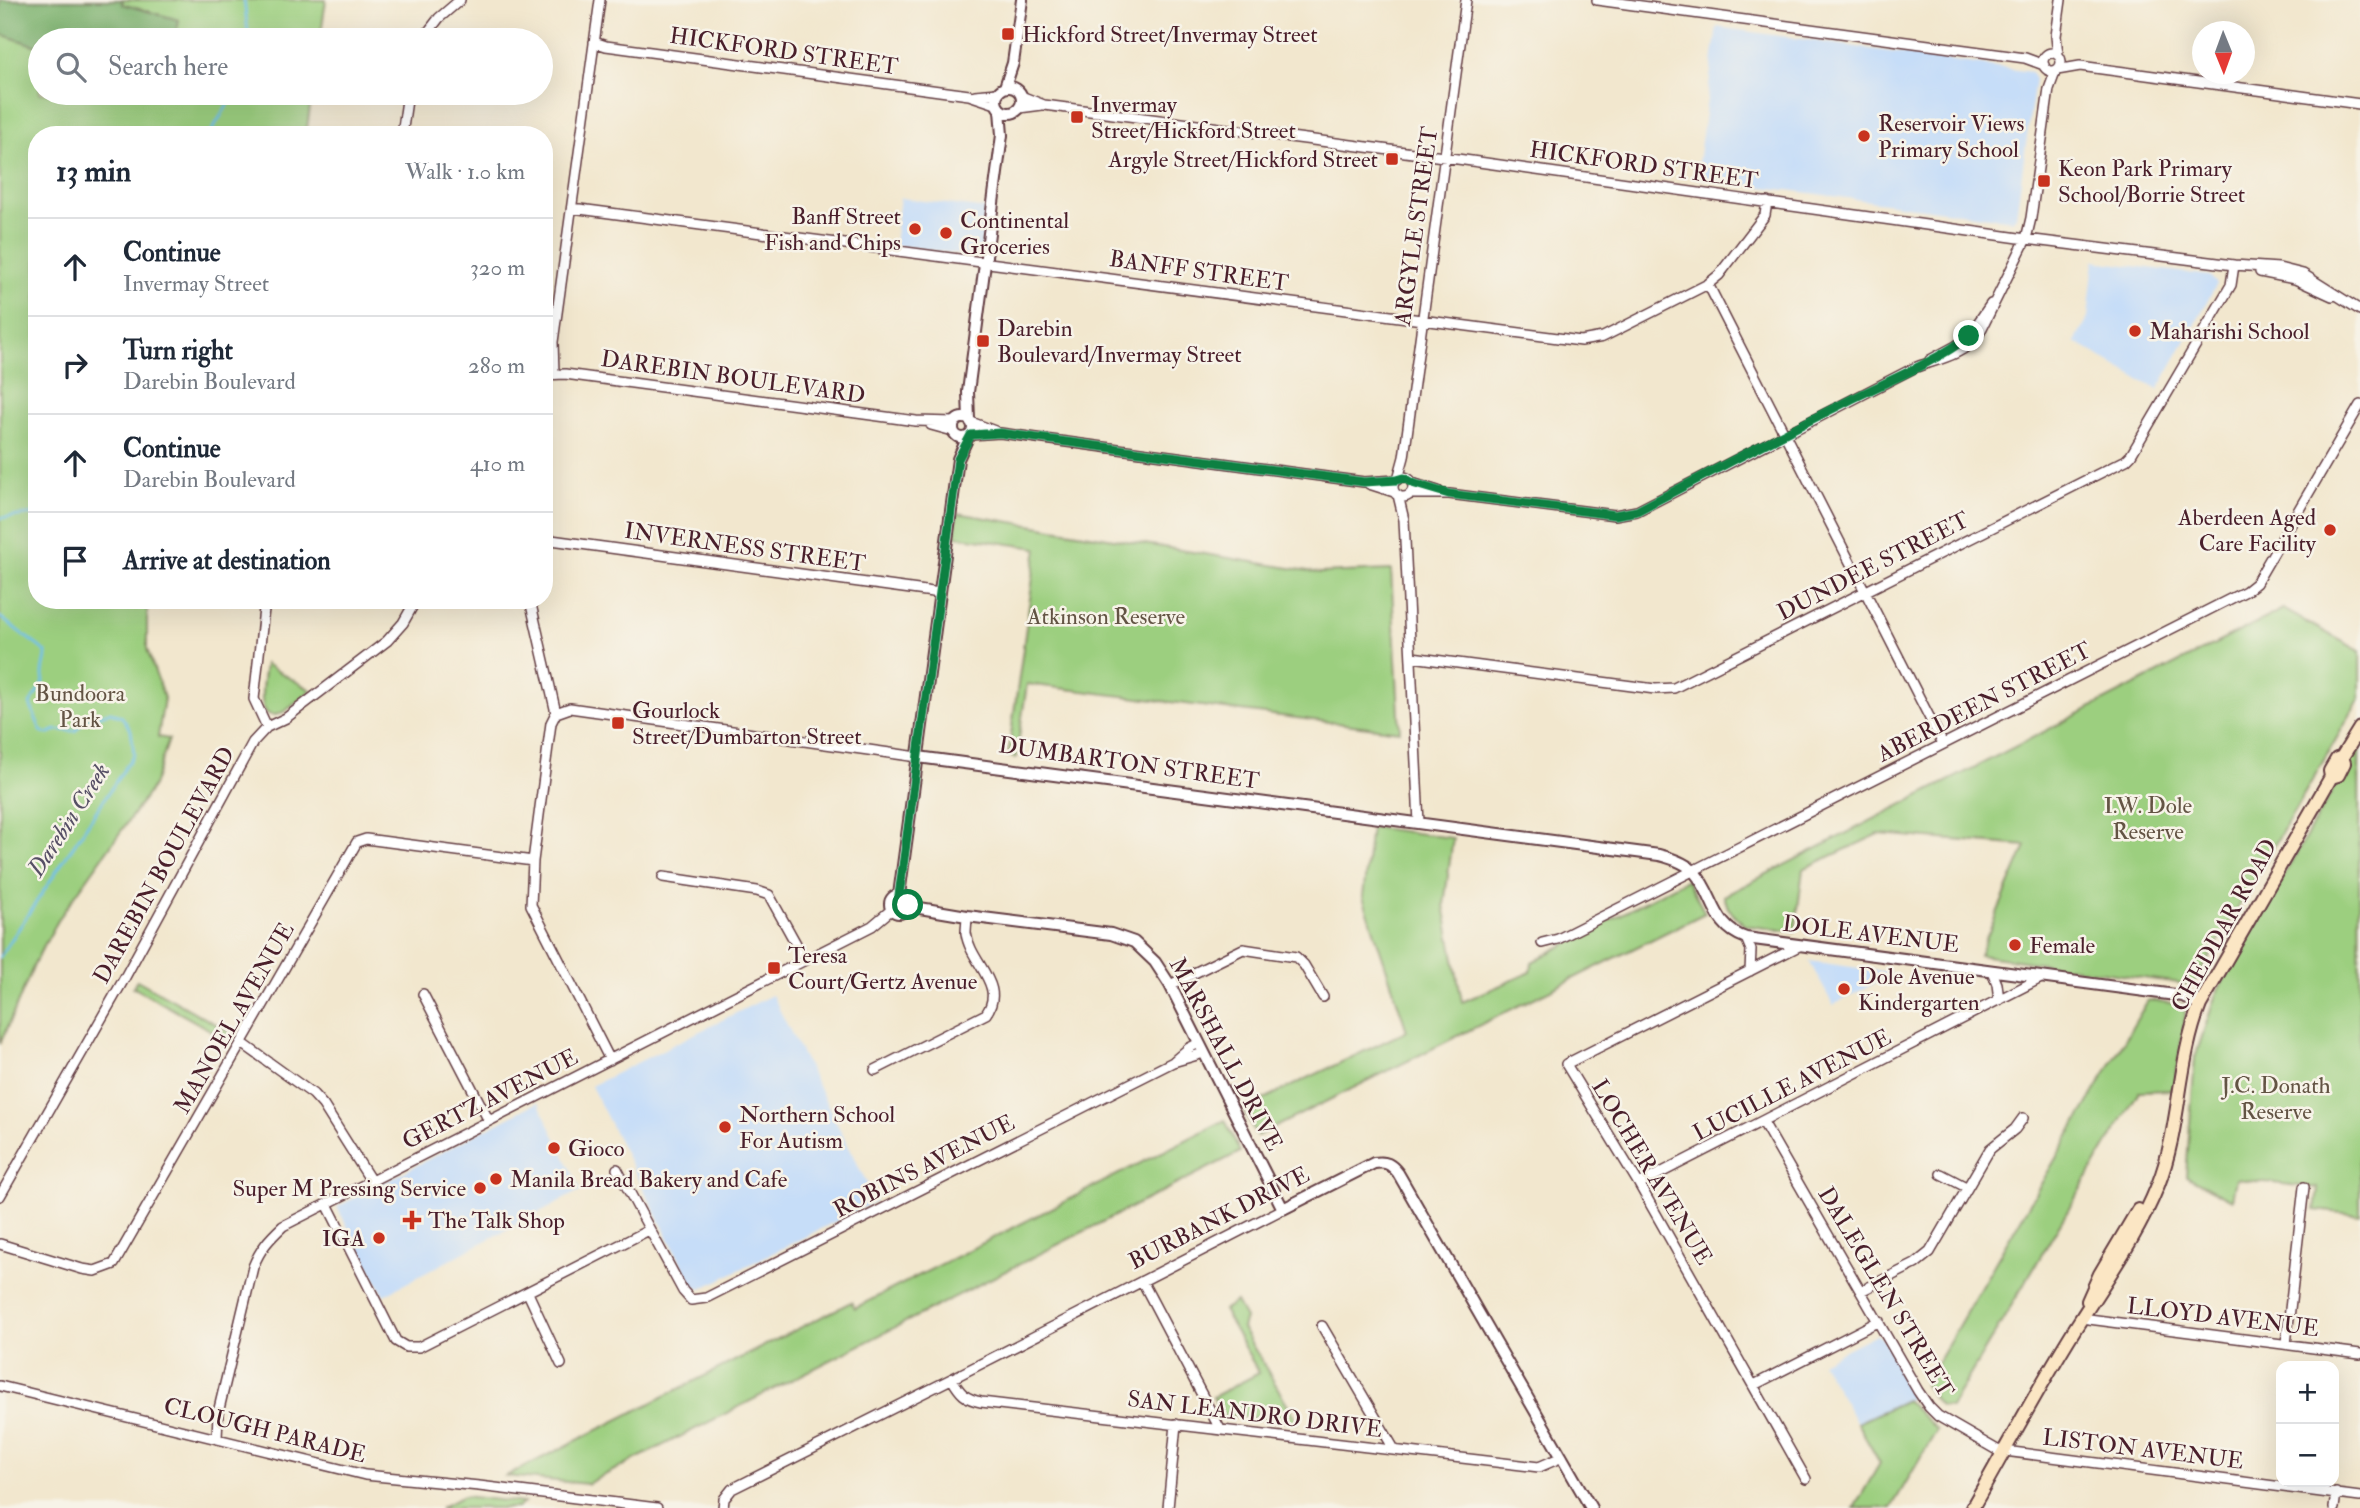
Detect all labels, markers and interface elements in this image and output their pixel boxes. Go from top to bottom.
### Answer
place label: Hickford Street/Invermay Street [1022,20,1318,49]
street label: HICKFORD STREET [668,21,900,81]
north arrow [2192,21,2255,84]
marker: Hickford Street/Invermay Street [1000,26,1016,42]
search box [28,28,553,105]
icon: search [52,48,90,86]
text: Search here [108,51,228,83]
place label: Invermay Street/Hickford Street [1091,90,1296,145]
marker: Invermay Street/Hickford Street [1069,109,1085,125]
place label: Reservoir Views Primary School [1878,109,2024,164]
street label: ARGYLE STREET [1388,125,1444,328]
marker: Reservoir Views Primary School [1856,128,1872,144]
street label: HICKFORD STREET [1528,135,1760,195]
place label: Argyle Street/Hickford Street [1107,145,1378,174]
marker: Argyle Street/Hickford Street [1384,151,1400,167]
text: 13 min [56,153,131,190]
place label: Keon Park Primary School/Borrie Street [2058,154,2245,209]
text: Walk · 1.0 km [405,157,525,186]
marker: Keon Park Primary School/Borrie Street [2036,173,2052,189]
place label: Banff Street Fish and Chips [764,202,901,258]
place label: Continental Groceries [960,206,1069,261]
marker: Banff Street Fish and Chips [907,221,923,237]
marker: Continental Groceries [938,225,954,241]
text: Continue [123,237,221,269]
street label: BANFF STREET [1108,244,1290,298]
icon: ahead [56,248,94,286]
text: 320 m [470,253,525,282]
text: Invermay Street [123,269,269,298]
place label: Darebin Boulevard/Invermay Street [997,314,1242,369]
place label: Maharishi School [2149,317,2310,346]
route end [1953,320,1984,351]
marker: Maharishi School [2127,323,2143,339]
marker: Darebin Boulevard/Invermay Street [975,333,991,349]
text: Turn right [123,335,233,367]
street label: DAREBIN BOULEVARD [599,344,867,410]
icon: right [56,346,94,384]
text: 280 m [468,351,525,380]
text: Darebin Boulevard [123,367,296,396]
text: Continue [123,433,221,465]
icon: ahead [56,444,94,482]
text: 410 m [470,449,525,478]
text: Darebin Boulevard [123,465,296,494]
place label: Aberdeen Aged Care Facility [2177,503,2317,558]
street label: DUNDEE STREET [1772,505,1974,627]
street label: INVERNESS STREET [623,516,867,578]
marker: Aberdeen Aged Care Facility [2322,522,2338,538]
icon: arrive [56,542,94,580]
text: Arrive at destination [123,545,331,577]
park label: Atkinson Reserve [1026,602,1186,631]
street label: ABERDEEN STREET [1871,635,2096,769]
park label: Bundoora Park [35,679,126,734]
place label: Gourlock Street/Dumbarton Street [632,696,862,751]
marker: Gourlock Street/Dumbarton Street [610,715,626,731]
street label: DUMBARTON STREET [997,730,1261,796]
street label: DAREBIN BOULEVARD [87,741,241,989]
water label: Darebin Creek [20,757,117,884]
park label: I.W. Dole Reserve [2104,791,2193,846]
street label: CHEDDAR ROAD [2165,834,2283,1016]
route start [892,889,923,920]
street label: DOLE AVENUE [1781,909,1961,959]
street label: MANOEL AVENUE [167,917,301,1119]
place label: Female [2029,931,2096,960]
marker: Female [2007,937,2023,953]
place label: Teresa Court/Gertz Avenue [788,941,978,996]
street label: MARSHALL DRIVE [1163,952,1289,1156]
marker: Teresa Court/Gertz Avenue [766,960,782,976]
place label: Dole Avenue Kindergarten [1858,962,1980,1017]
marker: Dole Avenue Kindergarten [1836,981,1852,997]
street label: LUCILLE AVENUE [1688,1022,1896,1148]
street label: GERTZ AVENUE [397,1042,583,1156]
park label: J.C. Donath Reserve [2220,1071,2331,1126]
street label: LOCHER AVENUE [1585,1074,1719,1270]
place label: Northern School For Autism [739,1100,895,1155]
street label: ROBINS AVENUE [829,1108,1019,1224]
marker: Northern School For Autism [717,1119,733,1135]
place label: Gioco [568,1134,625,1163]
marker: Gioco [546,1140,562,1156]
street label: BURBANK DRIVE [1124,1160,1314,1276]
place label: Manila Bread Bakery and Cafe [510,1165,788,1194]
marker: Manila Bread Bakery and Cafe [488,1171,504,1187]
place label: Super M Pressing Service [232,1174,466,1204]
marker: Super M Pressing Service [472,1180,488,1196]
street label: DALEGLEN STREET [1812,1181,1960,1403]
place label: The Talk Shop [428,1206,565,1236]
marker: The Talk Shop [402,1210,422,1230]
place label: IGA [322,1224,365,1253]
marker: IGA [371,1230,387,1246]
street label: LLOYD AVENUE [2125,1291,2321,1343]
map controls [2276,1361,2339,1487]
button: + [2276,1361,2339,1424]
street label: SAN LEANDRO DRIVE [1126,1384,1384,1444]
street label: CLOUGH PARADE [161,1391,369,1469]
street label: LISTON AVENUE [2041,1422,2245,1476]
button: − [2276,1424,2339,1487]

